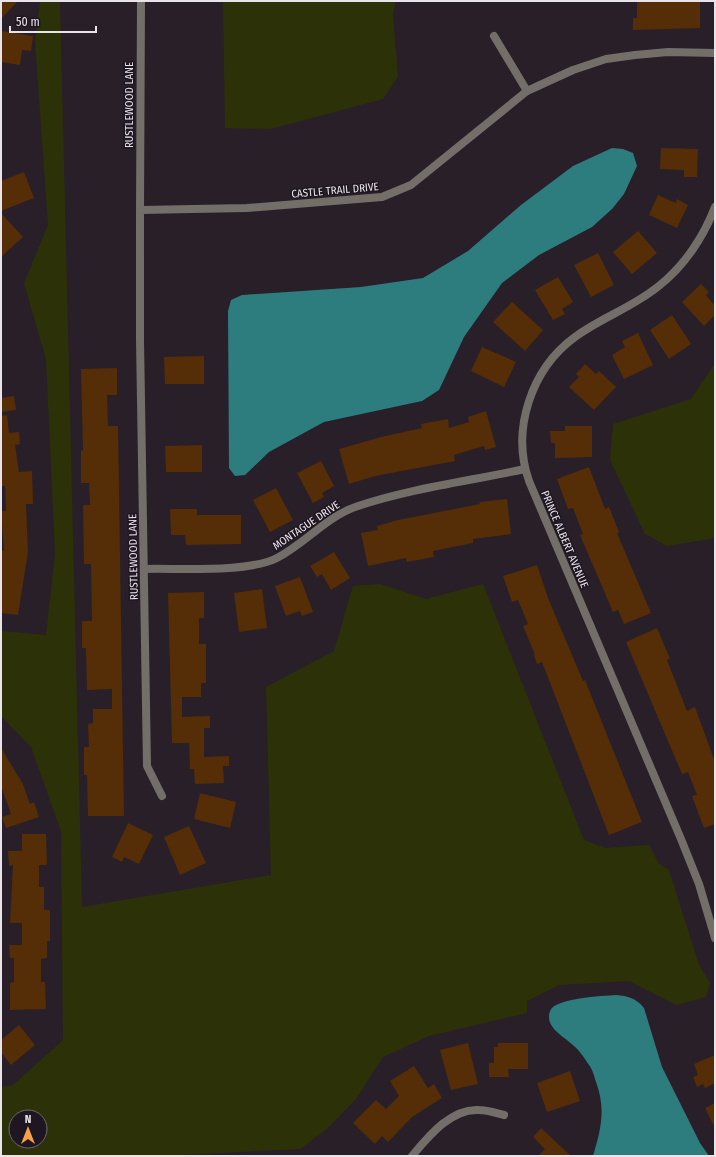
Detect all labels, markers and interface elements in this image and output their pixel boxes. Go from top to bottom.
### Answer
scale bar [10,8,96,34]
text: 50 m [16,15,40,29]
street label: RUSTLEWOOD LANE [123,62,136,148]
street label: CASTLE TRAIL DRIVE [291,180,379,201]
street label: PRINCE ALBERT AVENUE [538,489,591,590]
street label: MONTAGUE DRIVE [270,498,342,553]
street label: RUSTLEWOOD LANE [126,514,141,600]
north arrow [8,1109,48,1149]
text: N [25,1113,31,1126]

